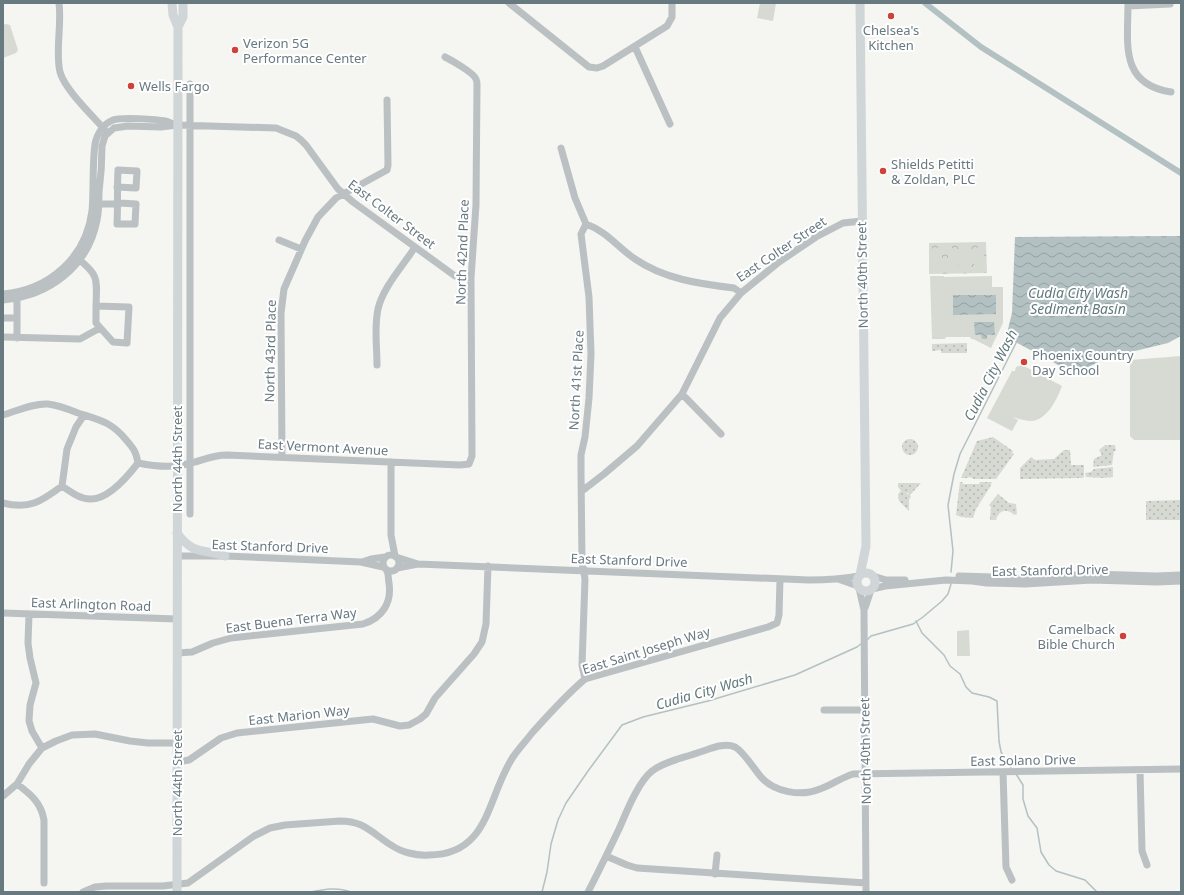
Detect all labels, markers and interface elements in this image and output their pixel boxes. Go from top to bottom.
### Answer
marker: Chelsea's Kitchen [886,11,896,21]
place label: Chelsea's Kitchen [863,21,919,54]
place label: Verizon 5G Performance Center [243,34,367,67]
marker: Verizon 5G Performance Center [230,45,240,55]
place label: Wells Fargo [139,77,210,95]
marker: Wells Fargo [126,81,136,91]
place label: Shields Petitti & Zoldan, PLC [891,155,975,188]
marker: Shields Petitti & Zoldan, PLC [878,166,888,176]
street label: East Colter Street [345,175,440,253]
street label: North 42nd Place [451,199,473,305]
street label: East Colter Street [732,212,830,286]
street label: North 40th Street [852,221,872,328]
water label: Cudia City Wash Sediment Basin [1028,283,1128,318]
street label: North 43rd Place [260,300,280,402]
water label: Cudia City Wash [959,326,1021,424]
street label: North 41st Place [564,329,588,431]
place label: Phoenix Country Day School [1032,346,1134,379]
marker: Phoenix Country Day School [1019,357,1029,367]
street label: North 44th Street [168,405,186,512]
street label: East Vermont Avenue [257,435,389,459]
street label: East Stanford Drive [211,535,329,557]
street label: East Stanford Drive [570,549,688,571]
street label: East Stanford Drive [991,560,1109,580]
street label: East Arlington Road [30,593,152,615]
street label: East Buena Terra Way [224,603,358,637]
place label: Camelback Bible Church [1037,620,1115,653]
street label: East Saint Joseph Way [580,622,713,678]
marker: Camelback Bible Church [1118,631,1128,641]
water label: Cudia City Wash [653,668,755,714]
street label: North 40th Street [855,697,875,804]
street label: East Marion Way [248,701,351,729]
street label: North 44th Street [168,729,186,836]
street label: East Solano Drive [970,750,1076,770]

